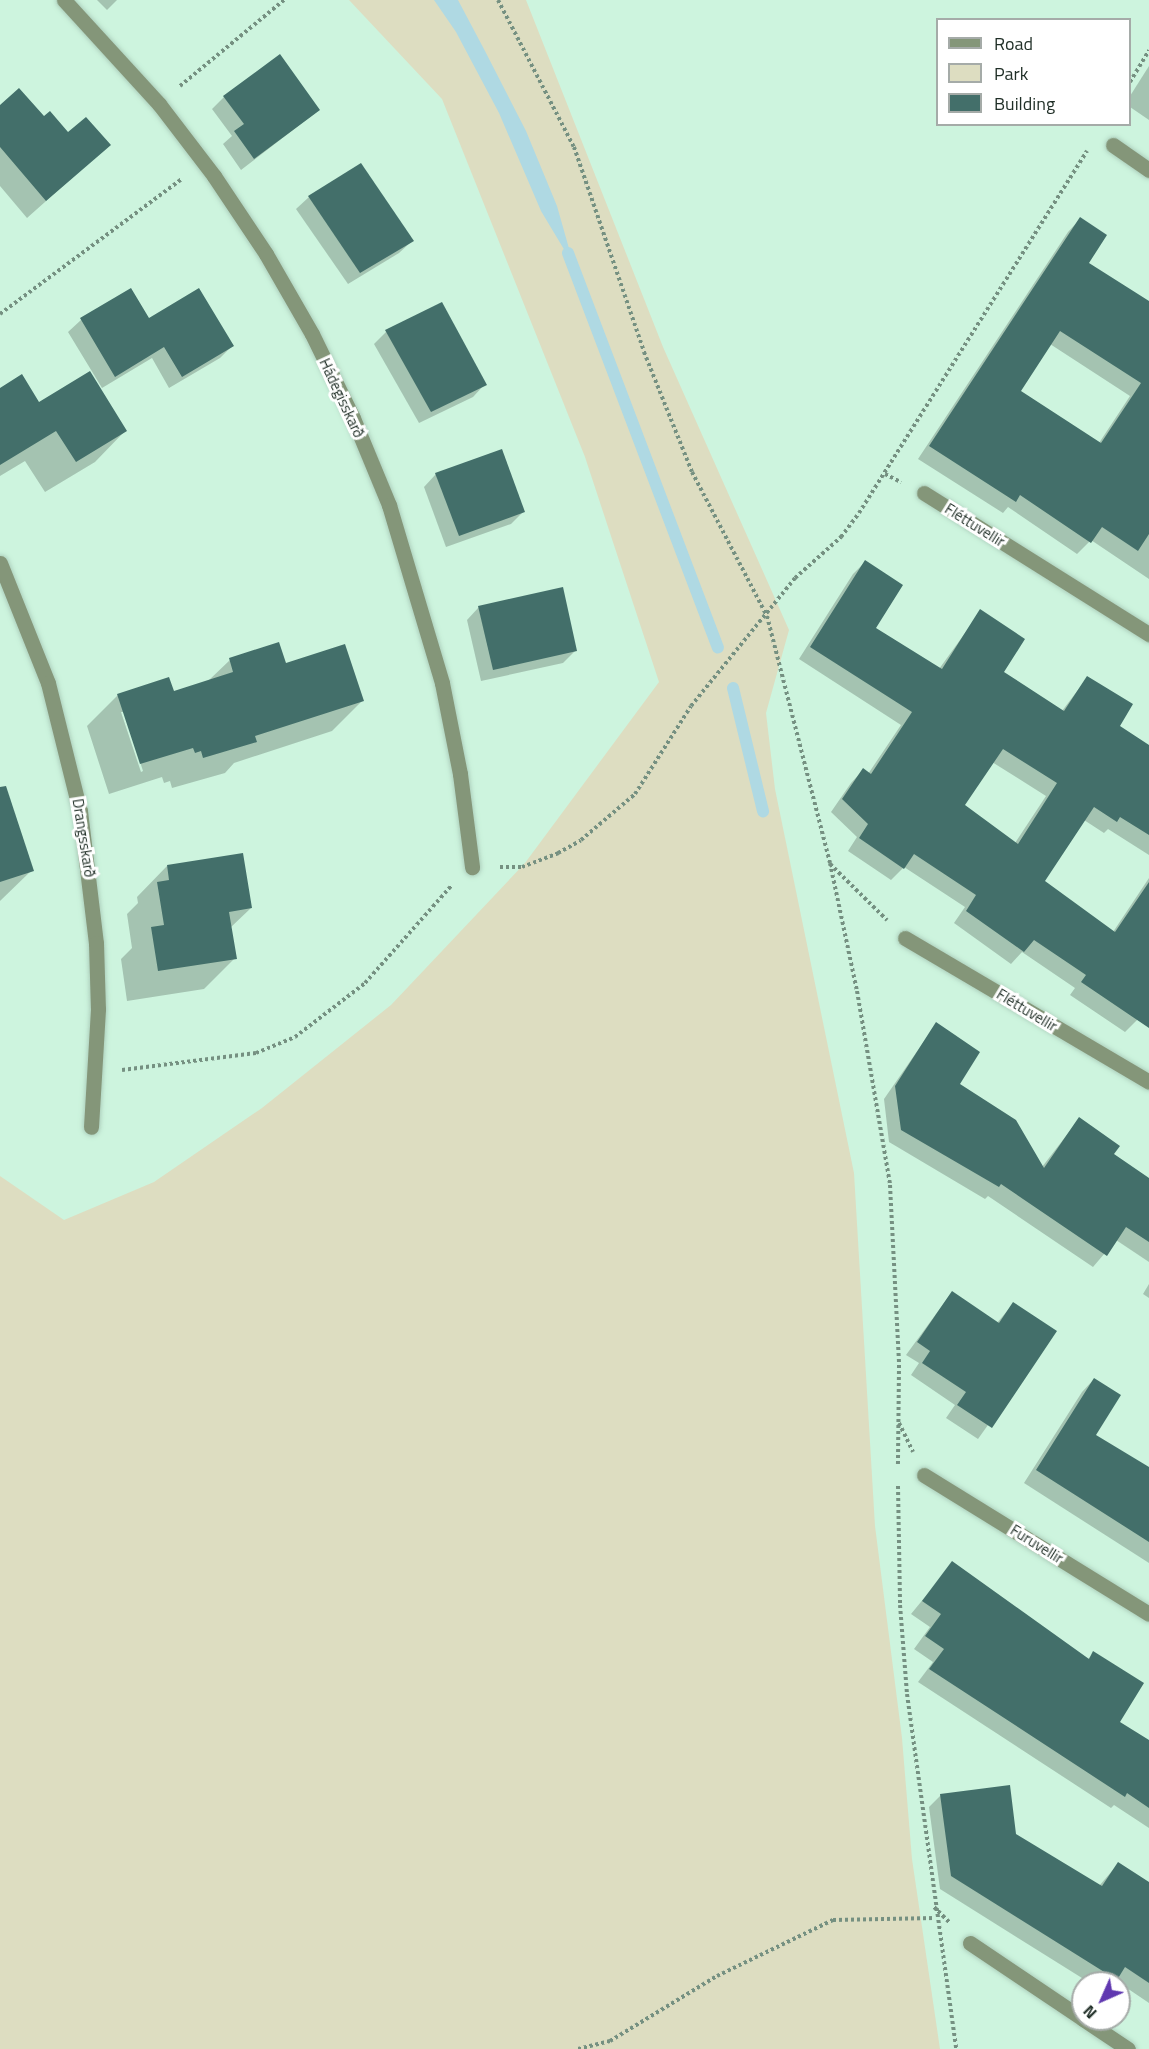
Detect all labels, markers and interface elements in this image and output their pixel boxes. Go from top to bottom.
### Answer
legend [936,18,1131,126]
text: Road [994,30,1033,57]
text: Park [994,60,1028,87]
text: Building [994,90,1055,117]
street label: Hádegisskarð [316,355,368,441]
street label: Fléttuvellir [942,499,1008,551]
street label: Drangsskarð [69,797,99,879]
street label: Fléttuvellir [993,985,1061,1035]
street label: Furuvellir [1007,1521,1067,1567]
north arrow [1071,1971,1131,2031]
text: N [1077,2000,1102,2025]

